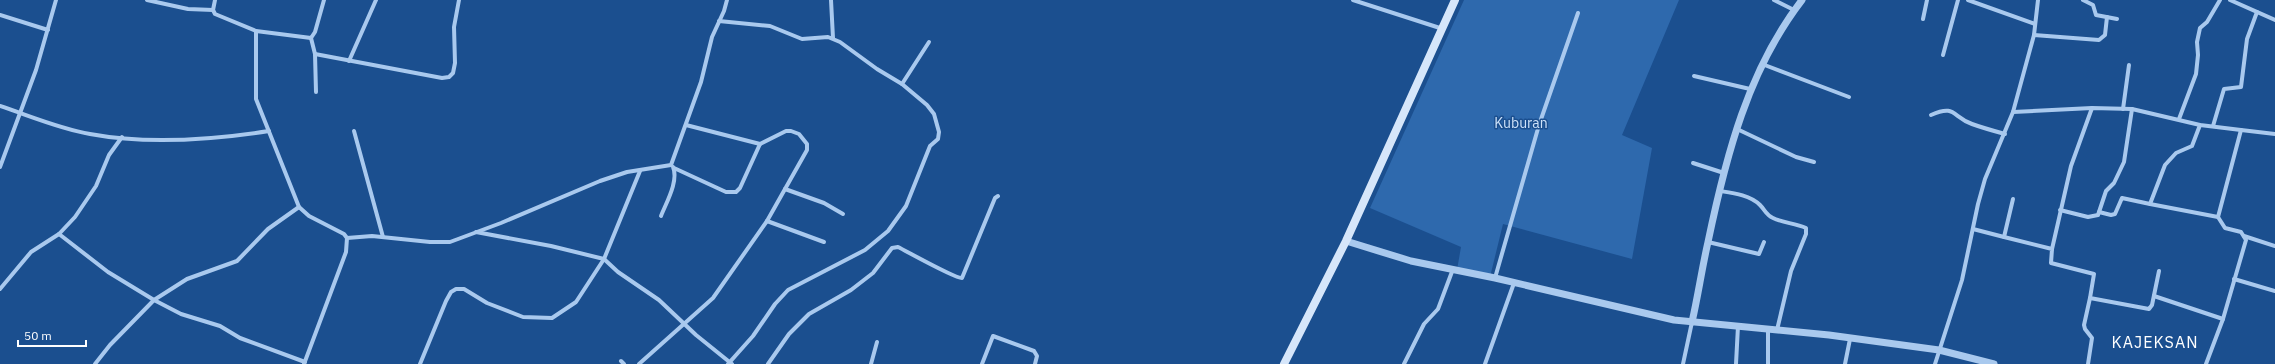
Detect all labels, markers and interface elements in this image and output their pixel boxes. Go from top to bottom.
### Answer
park label: Kuburan [1494,114,1548,132]
scale bar [18,322,86,348]
text: 50 m [24,328,52,343]
district label: KAJEKSAN [2112,332,2198,352]

